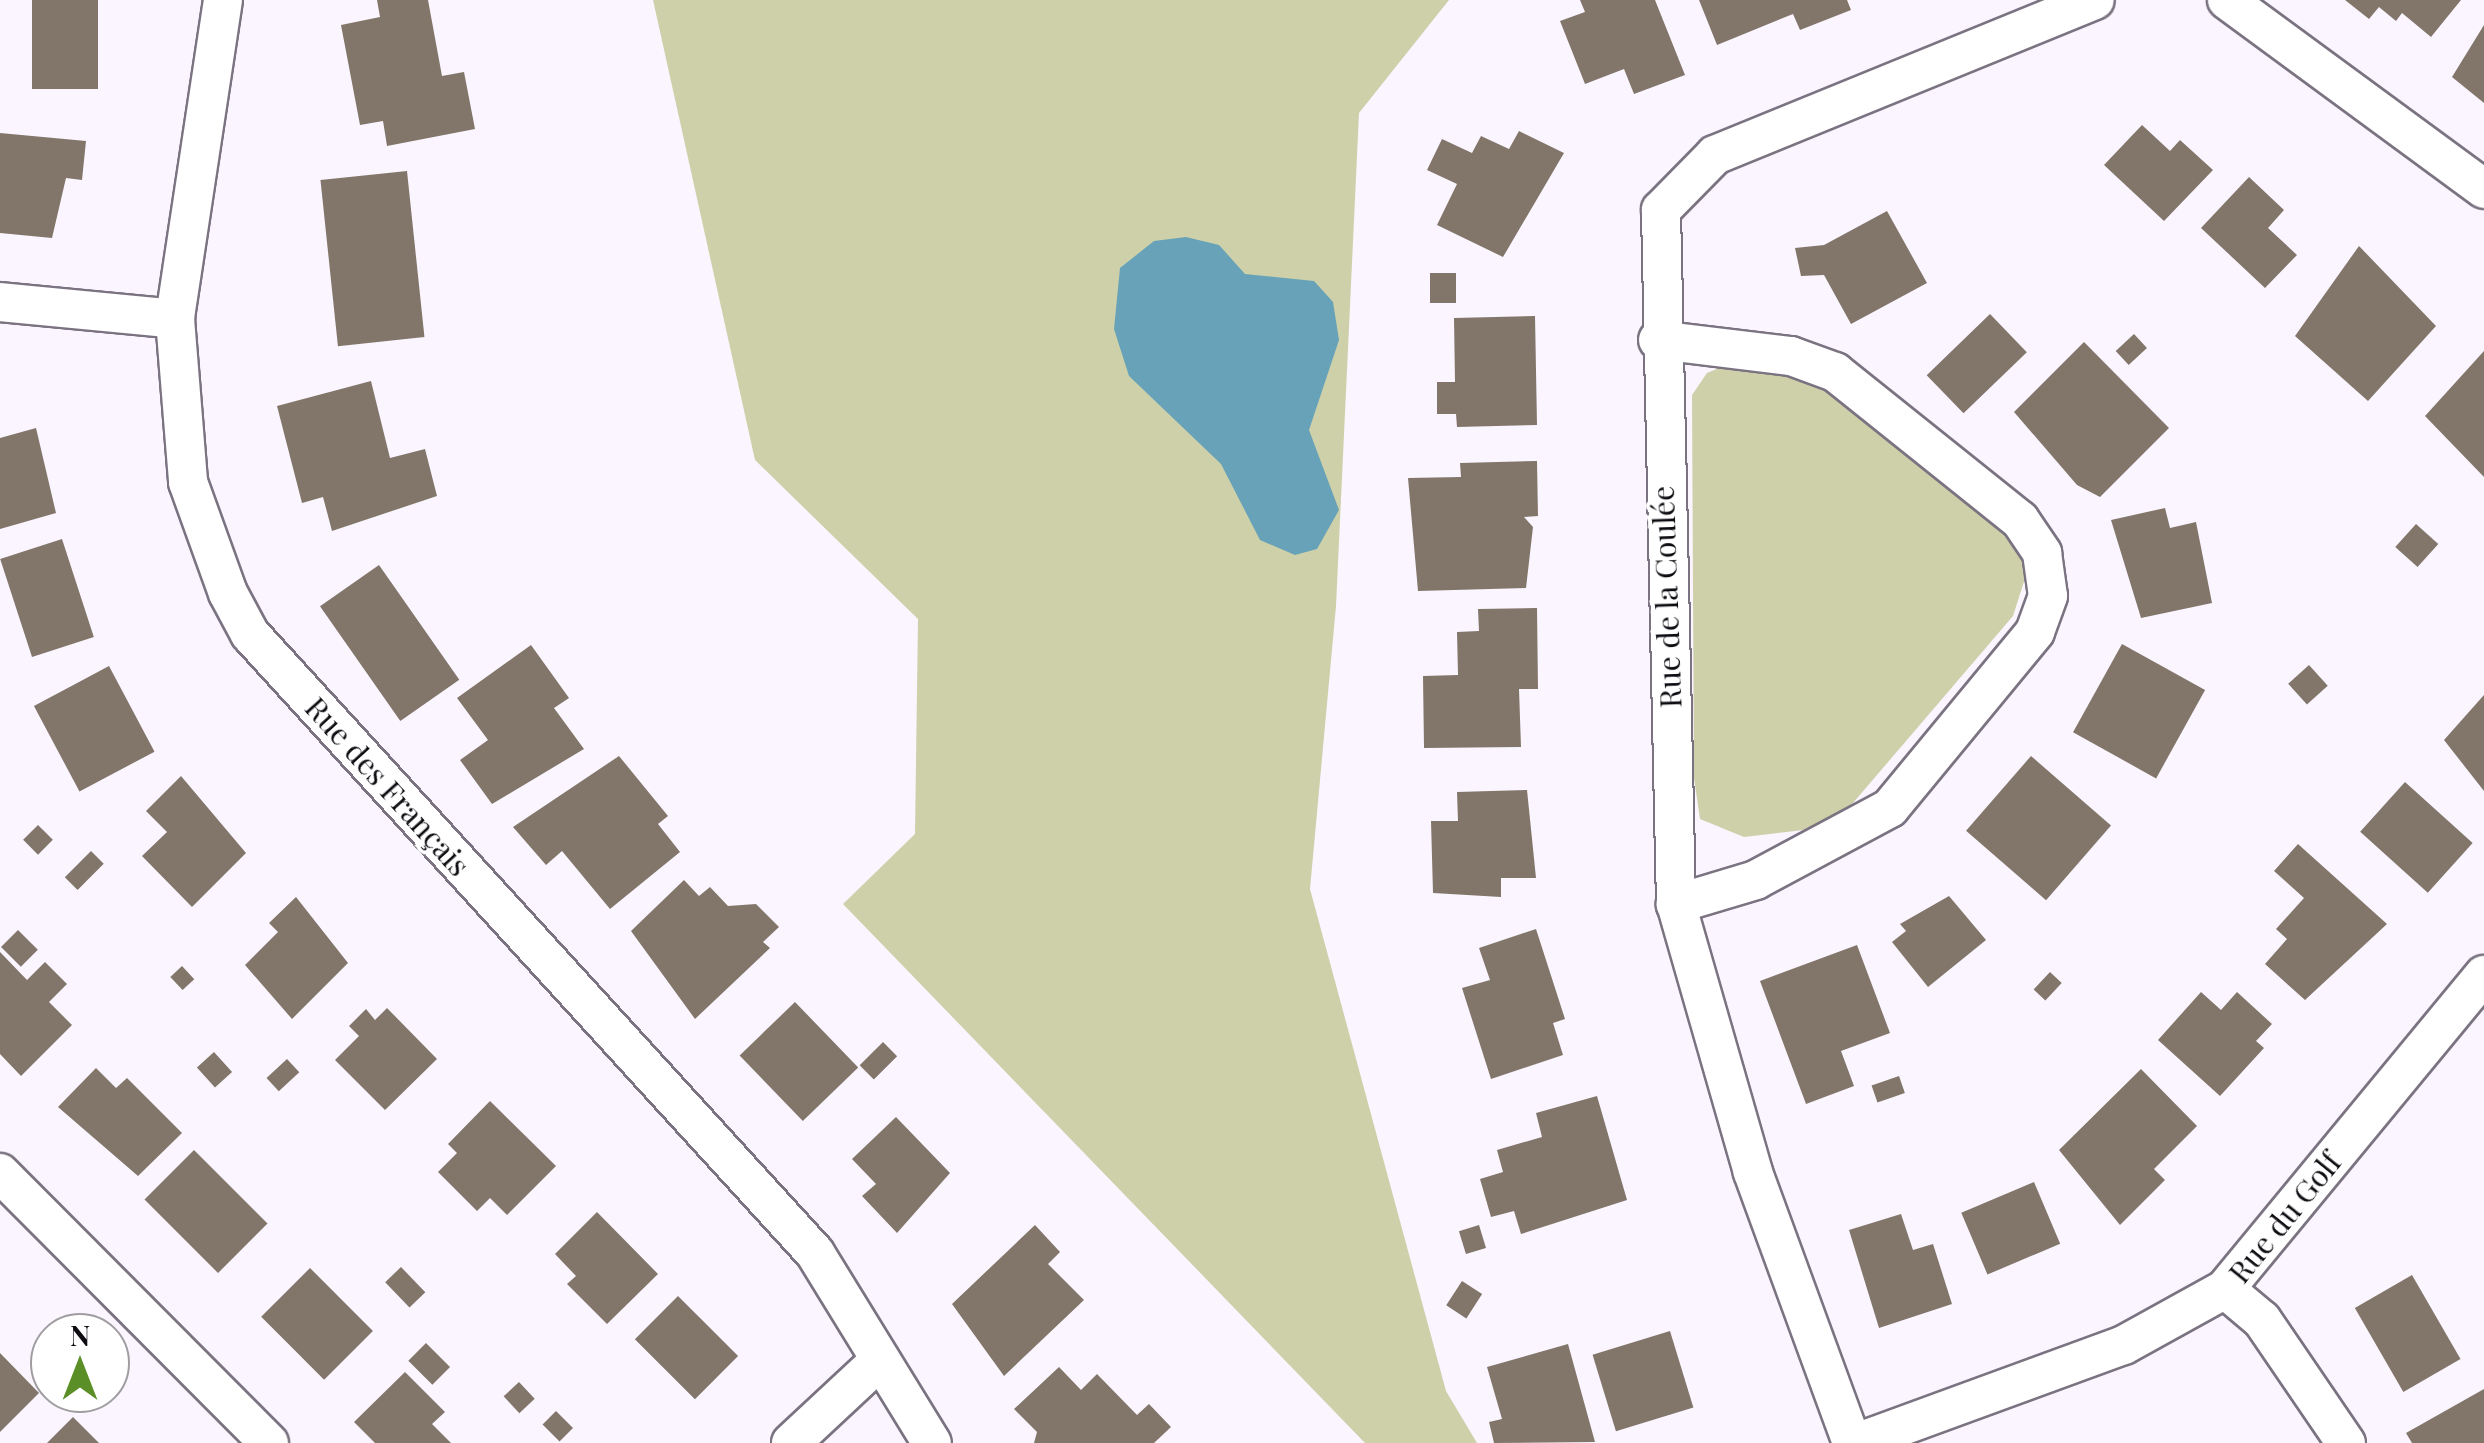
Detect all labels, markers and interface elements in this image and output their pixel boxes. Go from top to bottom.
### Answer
street label: Rue de la Coulée [1644,485,1688,709]
street label: Rue des Français [298,689,478,883]
street label: Rue du Golf [2220,1144,2348,1290]
north arrow [30,1313,130,1413]
text: N [70,1316,90,1353]

